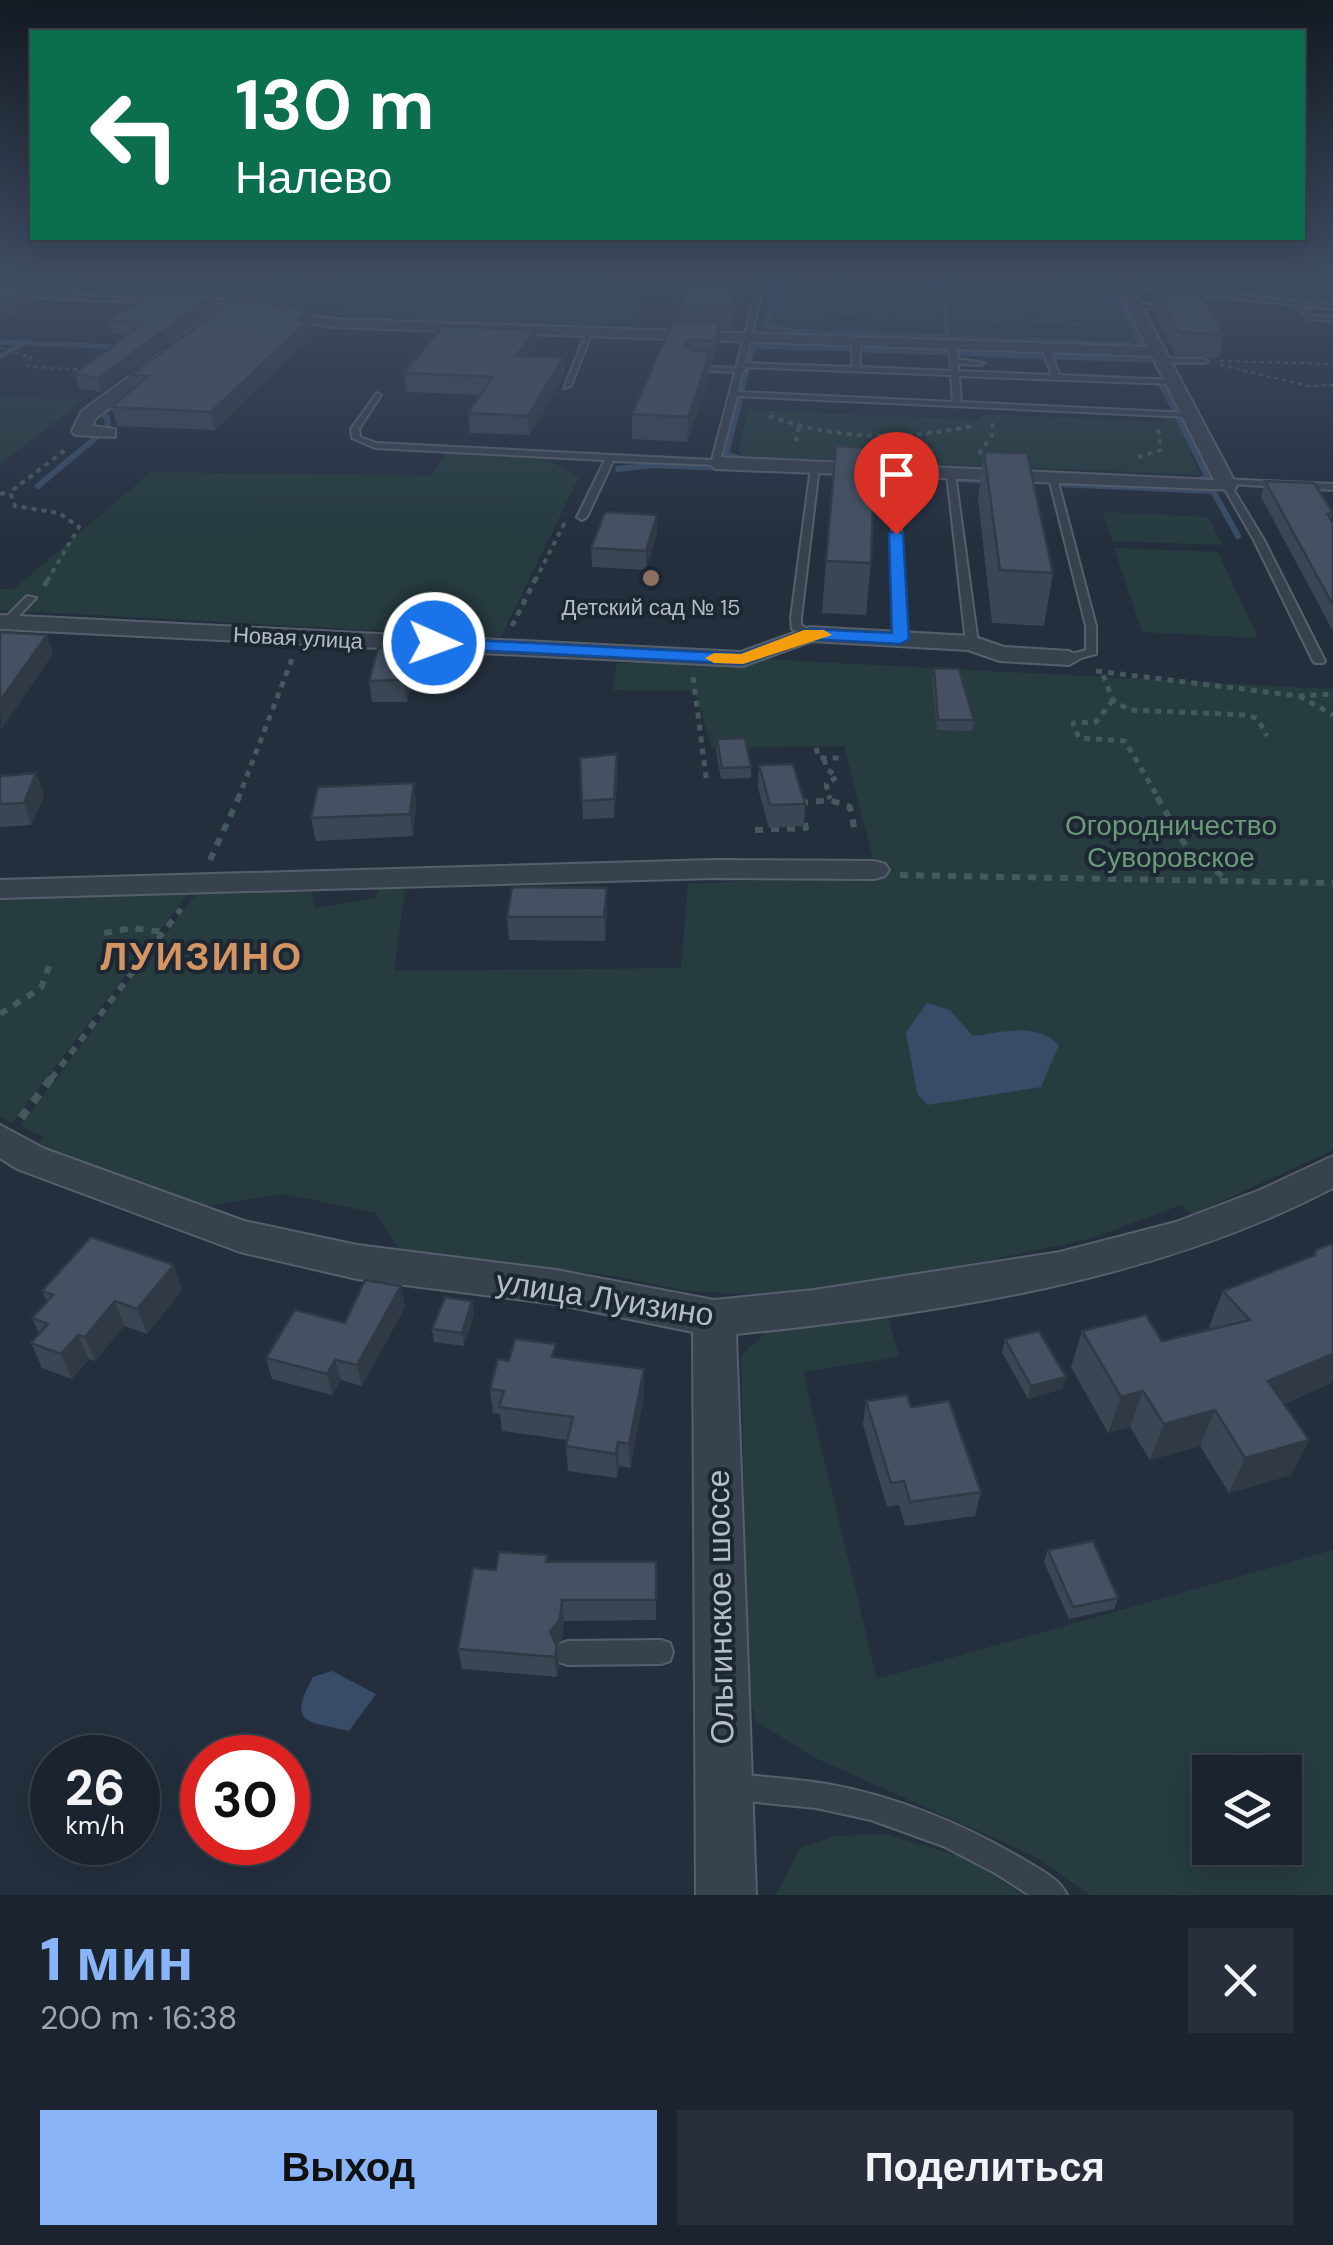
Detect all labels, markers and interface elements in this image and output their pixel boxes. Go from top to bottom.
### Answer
text: 130 m [235,60,434,151]
icon: left [70,70,200,200]
text: Налево [235,148,392,207]
pin [854,432,939,535]
icon: arrive [869,447,924,502]
marker: Детский сад № 15 [640,567,662,589]
position arrow [382,591,486,695]
place label: Детский сад № 15 [562,593,740,622]
street label: Новая улица [232,620,364,656]
park label: Огородничество Суворовское [1065,807,1277,876]
district label: ЛУИЗИНО [100,932,304,982]
street label: улица Луизино [493,1260,717,1336]
street label: Ольгинское шоссе [697,1469,743,1745]
speed limit sign: 30 [180,1735,310,1865]
text: 26 [65,1755,125,1821]
map controls [1192,1755,1302,1865]
button: layers [1192,1755,1302,1865]
text: km/h [65,1809,125,1842]
text: 1 мин [40,1920,194,1999]
button: close [1188,1928,1293,2033]
text: 200 m · 16:38 [40,1997,237,2039]
button: Выход [40,2110,657,2225]
button: Поделиться [677,2110,1293,2225]

